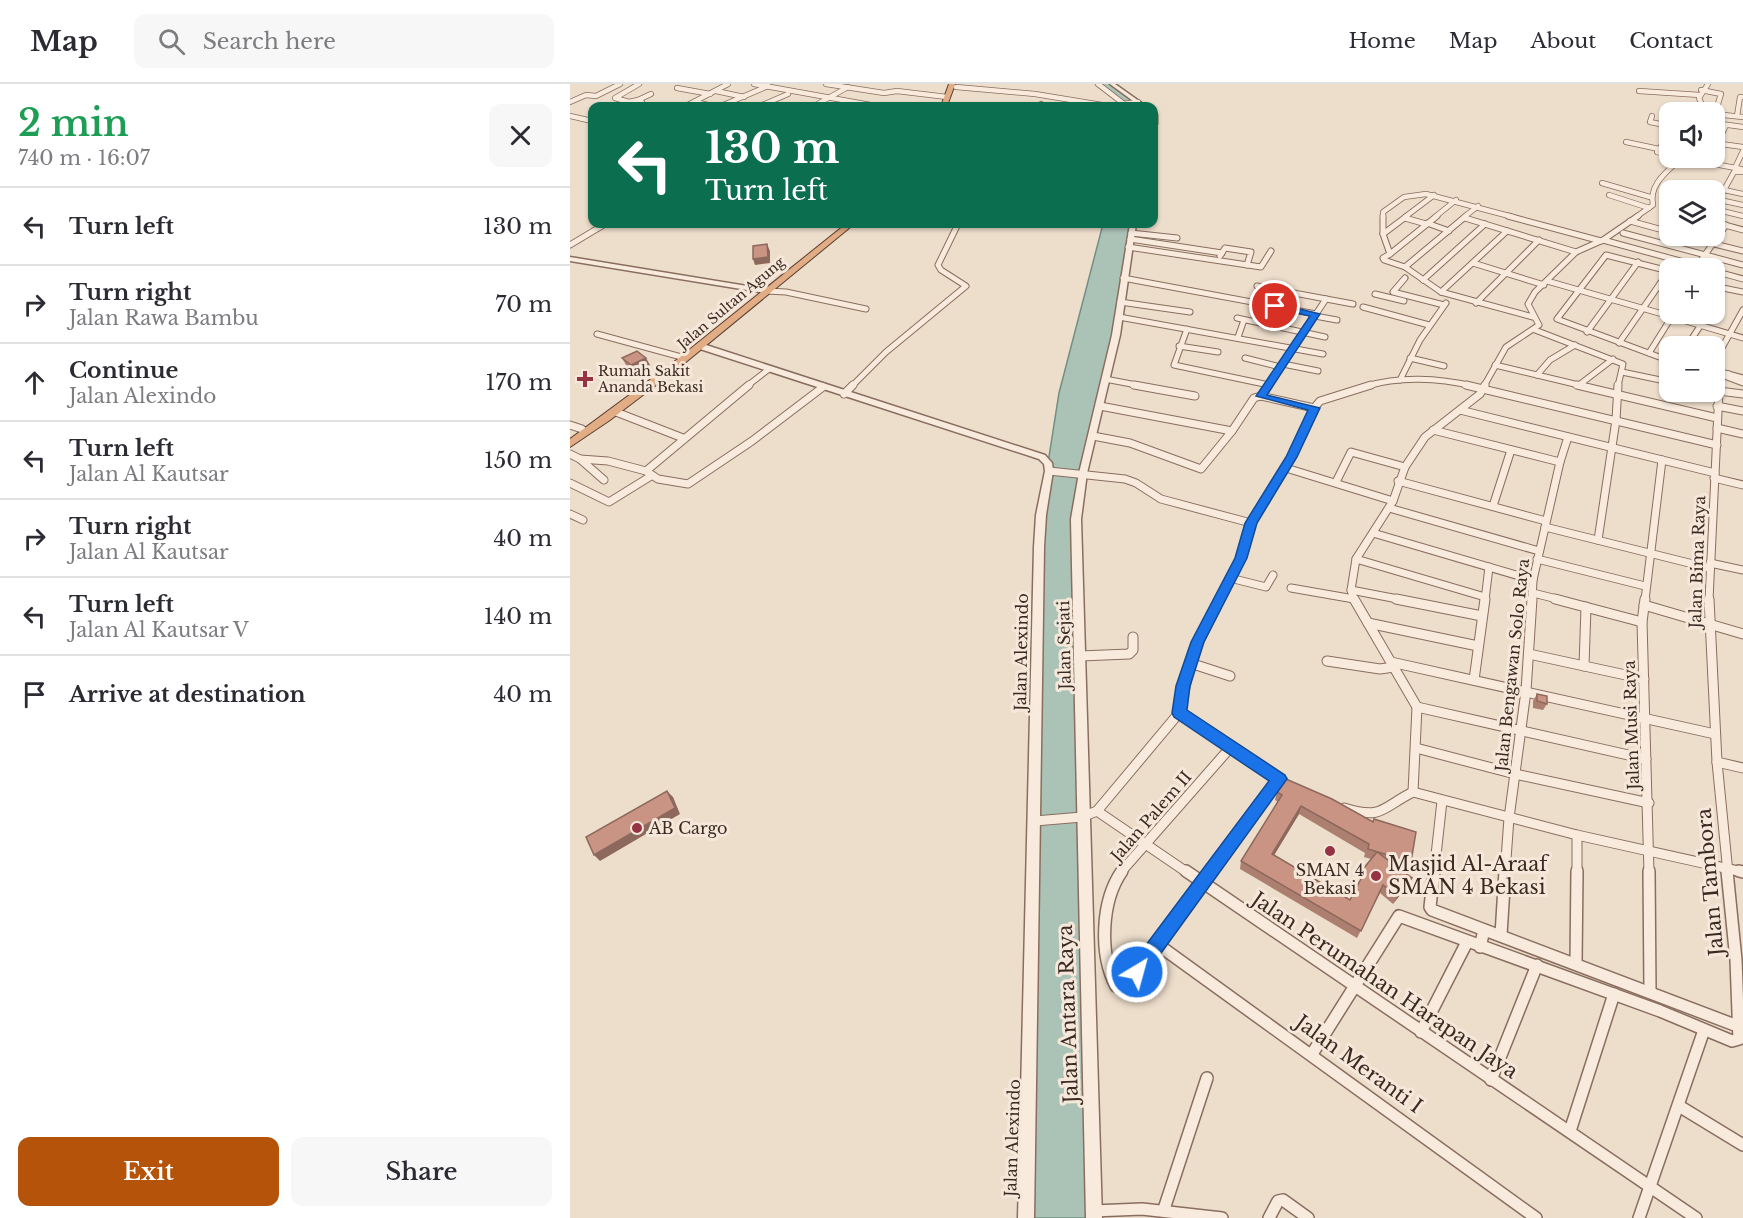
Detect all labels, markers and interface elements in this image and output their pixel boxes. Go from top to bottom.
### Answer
search box [134,14,554,68]
text: Map [30,24,98,59]
icon: search [155,25,188,58]
text: Search here [203,28,336,55]
text: Home [1349,28,1416,54]
text: Map [1449,28,1497,54]
text: About [1530,28,1596,54]
text: Contact [1629,28,1713,54]
text: 2 min [18,101,129,146]
map controls [1659,102,1725,402]
button: sound [1659,102,1725,168]
button: close [489,104,552,167]
text: 130 m [705,122,839,174]
icon: left [606,126,684,204]
text: 740 m · 16:07 [18,146,150,170]
text: Turn left [705,174,828,207]
button: layers [1659,180,1725,246]
icon: left [18,210,51,243]
text: Turn left [69,213,174,240]
text: 130 m [483,213,552,240]
street label: Jalan Sultan Agung [672,252,789,354]
button: + [1659,258,1725,324]
text: Turn right [69,279,191,306]
pin [1249,280,1300,331]
icon: right [18,288,51,321]
icon: arrive [1258,289,1291,322]
text: 70 m [495,291,552,318]
text: Jalan Rawa Bambu [69,306,259,330]
button: − [1659,336,1725,402]
text: Continue [69,357,178,384]
place label: Rumah Sakit Ananda Bekasi [597,362,703,396]
icon: ahead [18,366,51,399]
text: 170 m [486,369,552,396]
marker: Rumah Sakit Ananda Bekasi [576,370,594,388]
text: Jalan Alexindo [69,384,216,408]
text: Turn left [69,435,174,462]
icon: left [18,444,51,477]
text: 150 m [484,447,552,474]
text: Jalan Al Kautsar [69,462,229,486]
street label: Jalan Bima Raya [1685,495,1709,631]
text: Turn right [69,513,191,540]
icon: right [18,522,51,555]
text: 40 m [494,525,552,552]
text: Jalan Al Kautsar [69,540,229,564]
street label: Jalan Bengawan Solo Raya [1491,557,1533,774]
text: Turn left [69,591,174,618]
street label: Jalan Alexindo [1010,593,1032,713]
icon: left [18,600,51,633]
street label: Jalan Sejati [1053,600,1075,692]
text: 140 m [484,603,552,630]
text: Jalan Al Kautsar V [69,618,249,642]
street label: Jalan Musi Raya [1619,660,1643,792]
icon: arrive [18,678,51,711]
text: Arrive at destination [69,681,306,708]
text: 40 m [494,681,552,708]
street label: Jalan Palem II [1105,767,1196,867]
street label: Jalan Tambora [1692,806,1729,960]
place label: AB Cargo [648,818,728,838]
marker: AB Cargo [630,821,644,835]
marker: SMAN 4 Bekasi [1323,844,1337,858]
place label: Masjid Al-Araaf SMAN 4 Bekasi [1388,852,1550,899]
place label: SMAN 4 Bekasi [1296,860,1364,898]
marker: Masjid Al-Araaf SMAN 4 Bekasi [1369,869,1383,883]
street label: Jalan Perumahan Harapan Jaya [1245,885,1523,1084]
street label: Jalan Antara Raya [1053,923,1083,1107]
position arrow [1105,940,1169,1004]
street label: Jalan Meranti I [1288,1008,1427,1118]
street label: Jalan Alexindo [1000,1079,1024,1199]
button: Exit [18,1137,279,1206]
button: Share [291,1137,552,1206]

